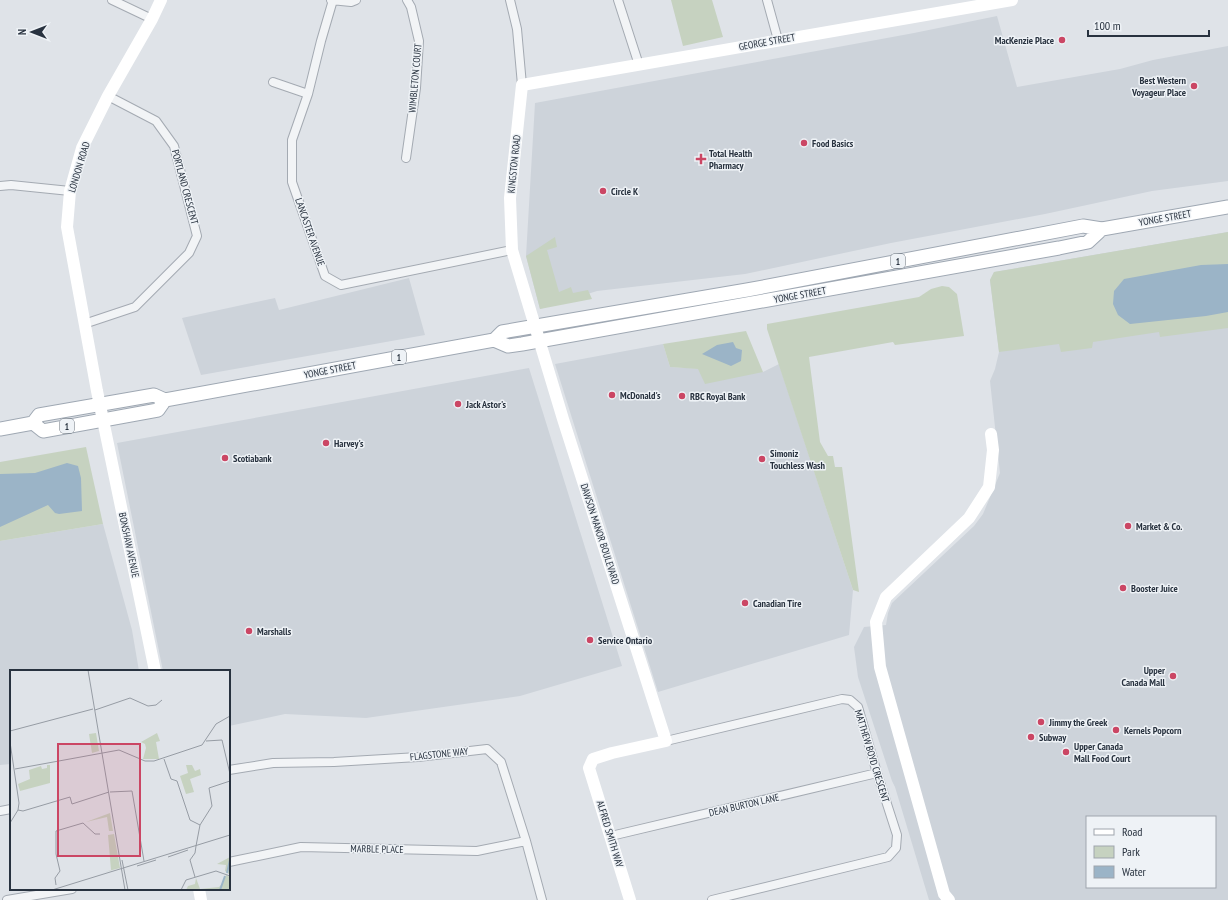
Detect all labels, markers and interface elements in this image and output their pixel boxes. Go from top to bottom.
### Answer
north arrow [12,12,52,52]
scale bar [1088,12,1209,38]
text: 100 m [1094,18,1121,33]
text: N [15,29,29,35]
street label: GEORGE STREET [738,31,797,53]
place label: MacKenzie Place [995,34,1054,47]
marker: MacKenzie Place [1057,35,1067,45]
street label: WIMBLETON COURT [405,42,425,113]
place label: Best Western Voyageur Place [1131,74,1187,99]
marker: Best Western Voyageur Place [1189,81,1199,91]
street label: KINGSTON ROAD [504,134,524,194]
place label: Food Basics [812,137,854,150]
marker: Food Basics [799,138,809,148]
street label: LONDON ROAD [65,140,93,194]
place label: Total Health Pharmacy [709,147,753,172]
street label: PORTLAND CRESCENT [169,148,201,226]
marker: Total Health Pharmacy [696,154,706,164]
place label: Circle K [611,185,639,198]
marker: Circle K [598,186,608,196]
street label: LANCASTER AVENUE [292,196,328,268]
street label: YONGE STREET [1138,207,1193,229]
road number: 1 [891,254,905,268]
street label: YONGE STREET [773,284,828,306]
road number: 1 [392,350,406,364]
street label: YONGE STREET [303,358,358,381]
place label: McDonald's [620,389,661,402]
marker: McDonald's [607,390,617,400]
place label: RBC Royal Bank [690,390,746,403]
marker: RBC Royal Bank [677,391,687,401]
place label: Jack Astor's [465,398,506,411]
marker: Jack Astor's [453,399,463,409]
road number: 1 [60,419,74,433]
place label: Harvey's [334,437,364,450]
marker: Harvey's [321,438,331,448]
place label: Simoniz Touchless Wash [770,447,826,472]
place label: Scotiabank [233,452,273,465]
marker: Scotiabank [220,453,230,463]
marker: Simoniz Touchless Wash [757,454,767,464]
street label: DAWSON MANOR BOULEVARD [578,482,622,586]
street label: BONSHAW AVENUE [116,511,142,579]
place label: Market & Co. [1136,520,1182,533]
marker: Market & Co. [1123,521,1133,531]
place label: Booster Juice [1131,582,1178,595]
marker: Booster Juice [1118,583,1128,593]
place label: Canadian Tire [753,597,802,610]
marker: Canadian Tire [740,598,750,608]
place label: Marshalls [257,625,292,638]
marker: Marshalls [244,626,254,636]
place label: Service Ontario [598,634,653,647]
marker: Service Ontario [585,635,595,645]
place label: Upper Canada Mall [1122,664,1166,689]
inset map [10,670,230,890]
marker: Upper Canada Mall [1168,671,1178,681]
street label: MATTHEW BOYD CRESCENT [852,708,892,805]
place label: Jimmy the Greek [1048,716,1108,729]
marker: Jimmy the Greek [1036,717,1046,727]
place label: Kernels Popcorn [1124,724,1182,737]
marker: Kernels Popcorn [1111,725,1121,735]
place label: Subway [1039,731,1067,744]
marker: Subway [1026,732,1036,742]
place label: Upper Canada Mall Food Court [1074,740,1131,765]
street label: FLAGSTONE WAY [409,744,469,764]
marker: Upper Canada Mall Food Court [1061,747,1071,757]
street label: DEAN BURTON LANE [708,791,780,819]
street label: ALFRED SMITH WAY [594,799,626,870]
legend [1086,816,1216,888]
text: Road [1122,824,1142,839]
street label: MARBLE PLACE [350,842,404,856]
text: Park [1122,844,1140,859]
text: Water [1122,864,1147,879]

